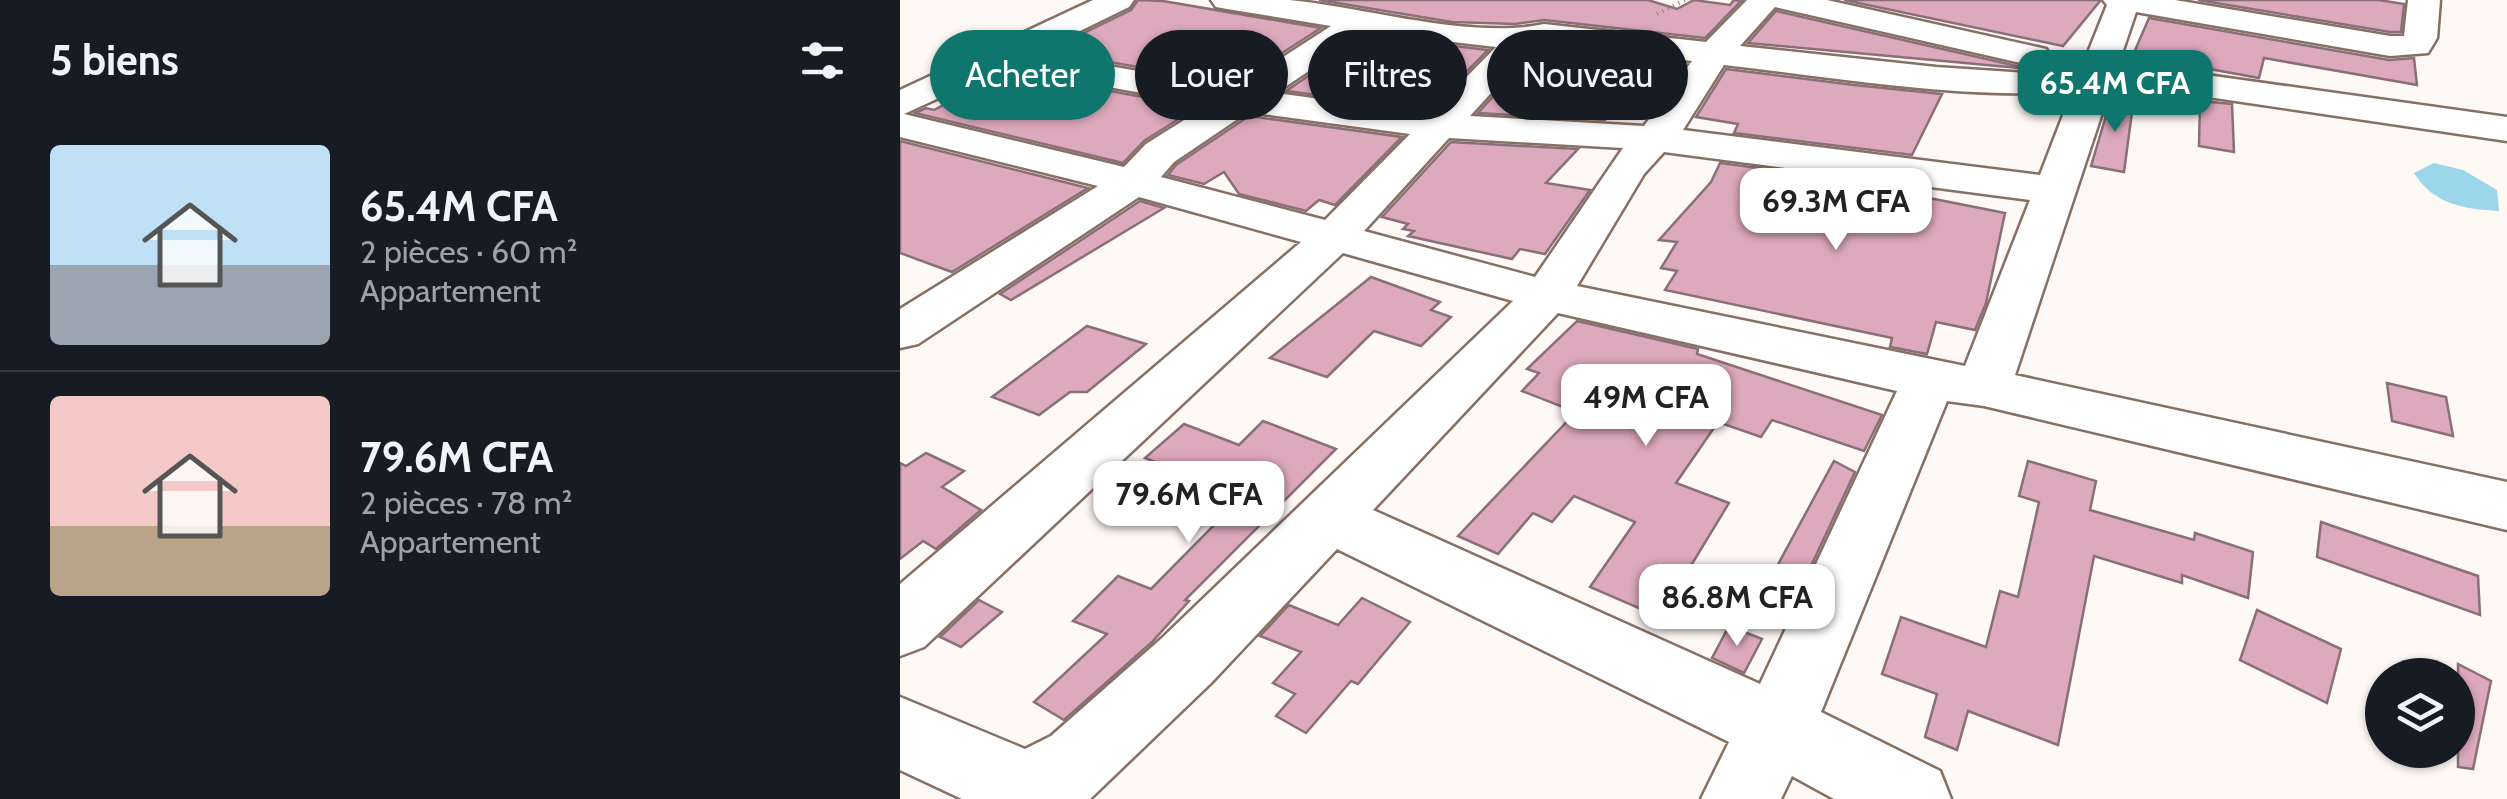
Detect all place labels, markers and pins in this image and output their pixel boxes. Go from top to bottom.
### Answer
pin: 65.4M CFA [2001,50,2229,135]
pin: 69.3M CFA [1722,168,1950,253]
pin: 49M CFA [1554,364,1738,449]
pin: 79.6M CFA [1075,461,1303,546]
pin: 86.8M CFA [1623,564,1851,649]

